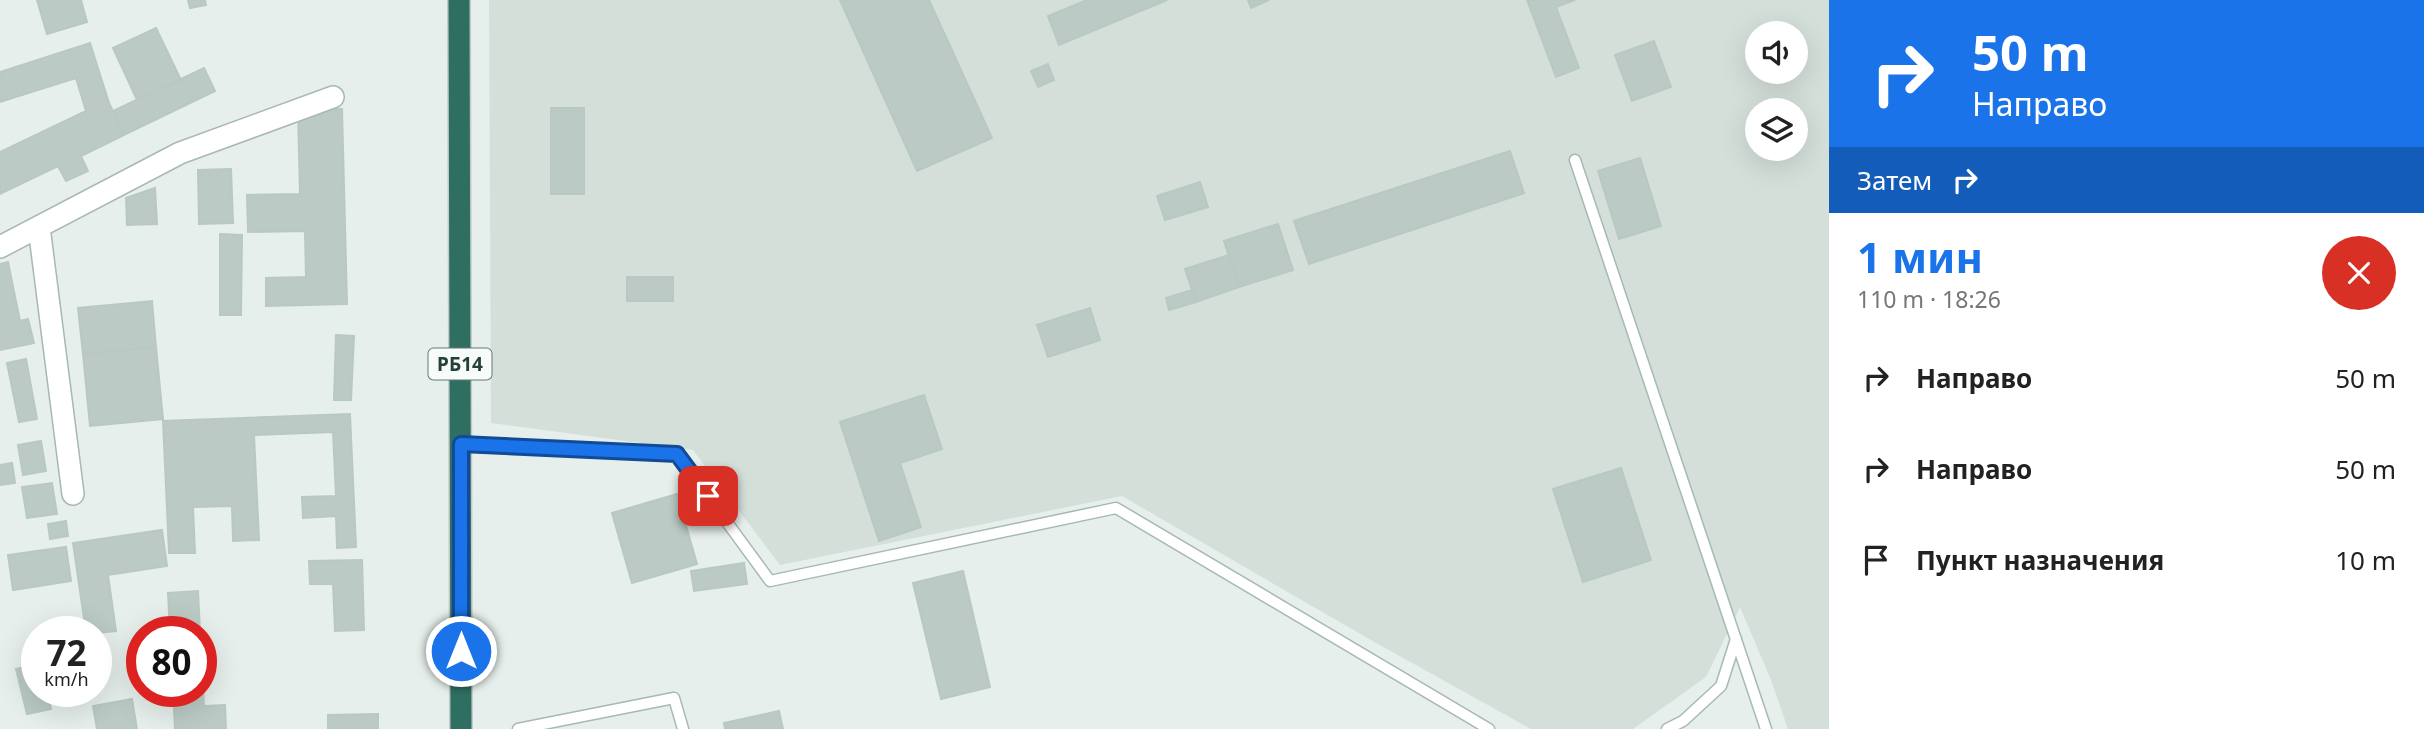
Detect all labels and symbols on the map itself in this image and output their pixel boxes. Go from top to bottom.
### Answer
road number: РБ14 [428,348,491,380]
pin [678,466,738,526]
position arrow [424,614,498,688]
speed limit sign: 80 [126,616,217,707]

